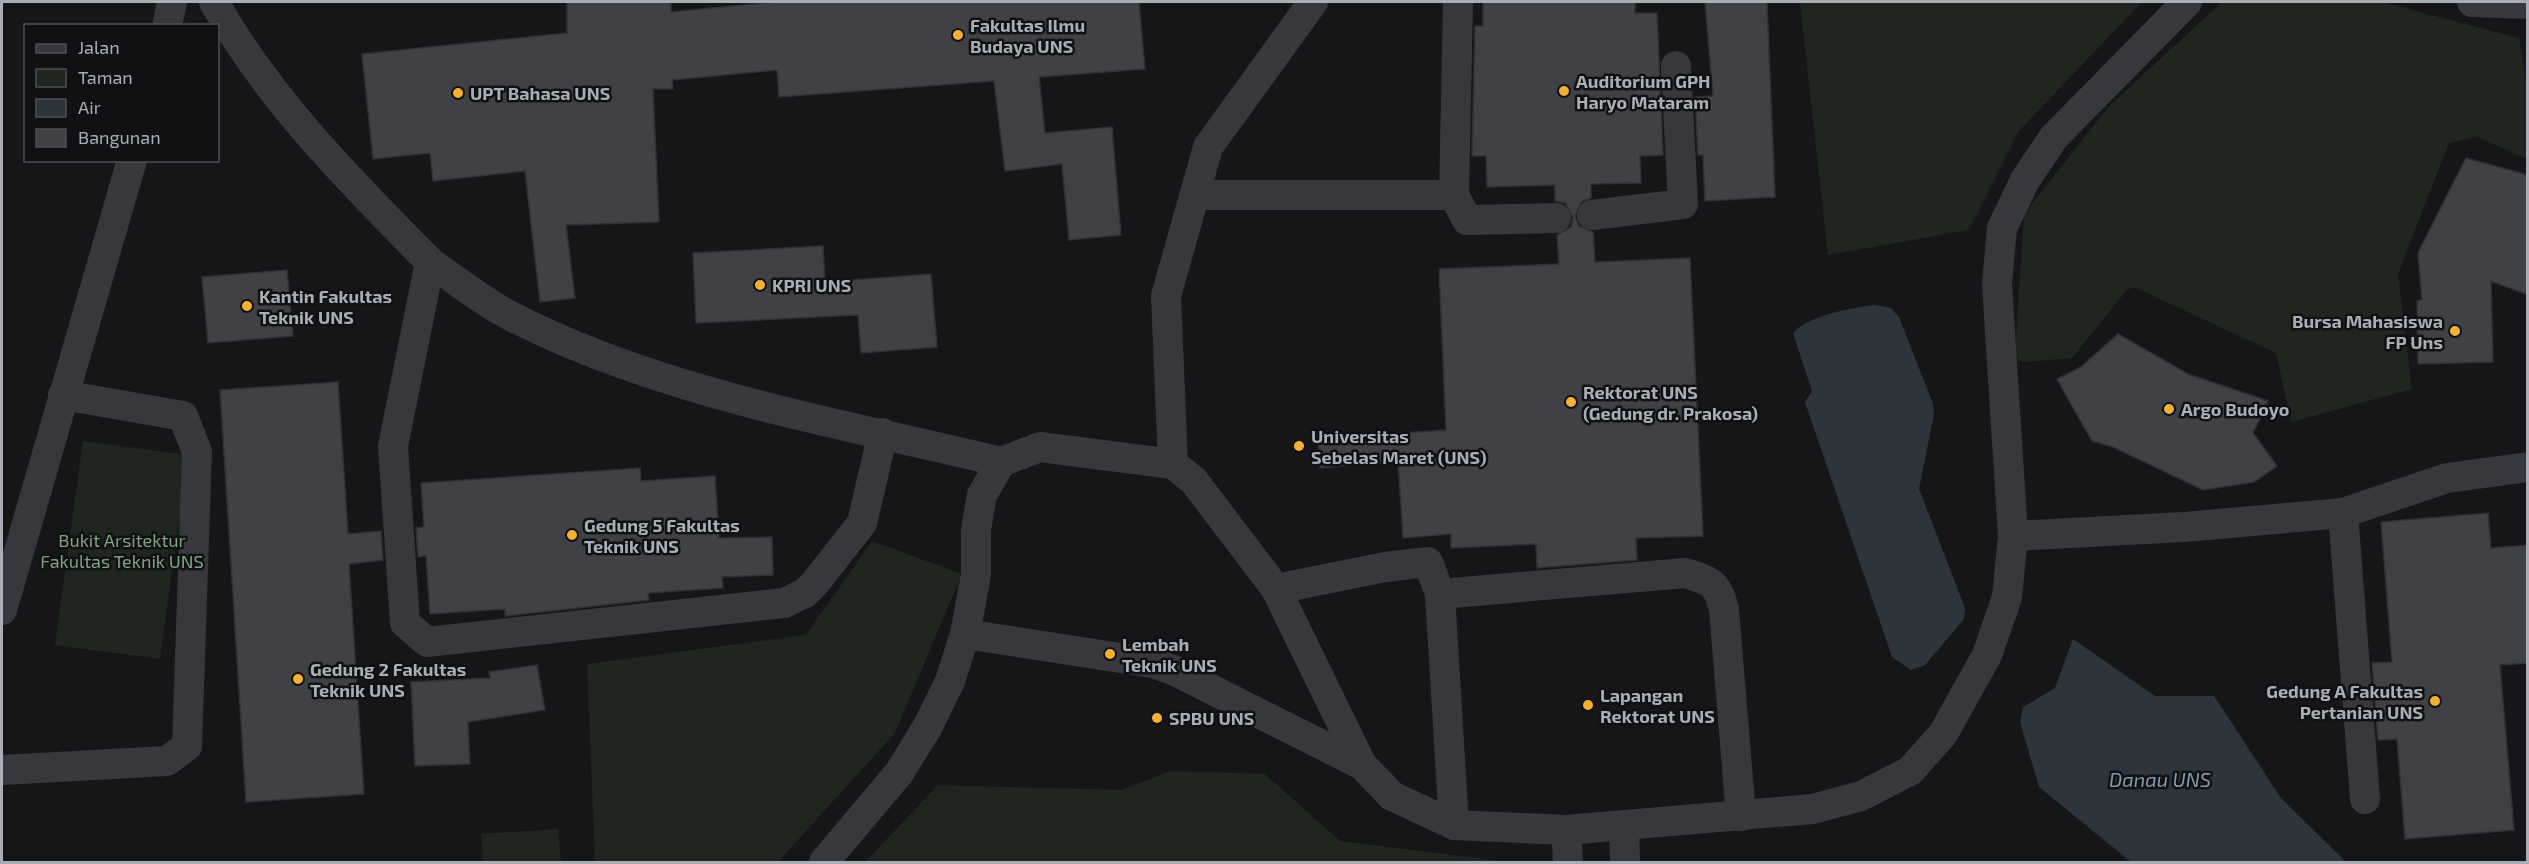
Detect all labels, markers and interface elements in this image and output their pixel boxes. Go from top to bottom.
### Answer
place label: Fakultas Ilmu Budaya UNS [970,14,1085,57]
legend [24,24,219,162]
marker: Fakultas Ilmu Budaya UNS [951,28,965,42]
text: Jalan [78,36,120,58]
text: Taman [78,66,133,88]
place label: Auditorium GPH Haryo Mataram [1576,70,1710,113]
place label: UPT Bahasa UNS [470,82,610,104]
marker: Auditorium GPH Haryo Mataram [1557,84,1571,98]
marker: UPT Bahasa UNS [451,86,465,100]
text: Air [78,96,101,118]
text: Bangunan [78,126,161,148]
place label: KPRI UNS [772,274,851,296]
marker: KPRI UNS [753,278,767,292]
place label: Kantin Fakultas Teknik UNS [259,285,392,328]
marker: Kantin Fakultas Teknik UNS [240,299,254,313]
place label: Bursa Mahasiswa FP Uns [2292,310,2443,353]
marker: Bursa Mahasiswa FP Uns [2448,324,2462,338]
place label: Rektorat UNS (Gedung dr. Prakosa) [1583,381,1758,424]
marker: Rektorat UNS (Gedung dr. Prakosa) [1564,395,1578,409]
place label: Argo Budoyo [2181,398,2289,420]
marker: Argo Budoyo [2162,402,2176,416]
place label: Universitas Sebelas Maret (UNS) [1311,425,1487,468]
marker: Universitas Sebelas Maret (UNS) [1292,439,1306,453]
place label: Gedung 5 Fakultas Teknik UNS [584,514,740,557]
marker: Gedung 5 Fakultas Teknik UNS [565,528,579,542]
park label: Bukit Arsitektur Fakultas Teknik UNS [40,529,204,572]
place label: Lembah Teknik UNS [1122,633,1217,676]
marker: Lembah Teknik UNS [1103,647,1117,661]
place label: Gedung 2 Fakultas Teknik UNS [310,658,466,701]
marker: Gedung 2 Fakultas Teknik UNS [291,672,305,686]
place label: Gedung A Fakultas Pertanian UNS [2266,680,2423,723]
place label: Lapangan Rektorat UNS [1600,684,1715,727]
marker: Gedung A Fakultas Pertanian UNS [2428,694,2442,708]
marker: Lapangan Rektorat UNS [1581,698,1595,712]
place label: SPBU UNS [1169,707,1254,729]
marker: SPBU UNS [1150,711,1164,725]
water label: Danau UNS [2109,767,2211,791]

